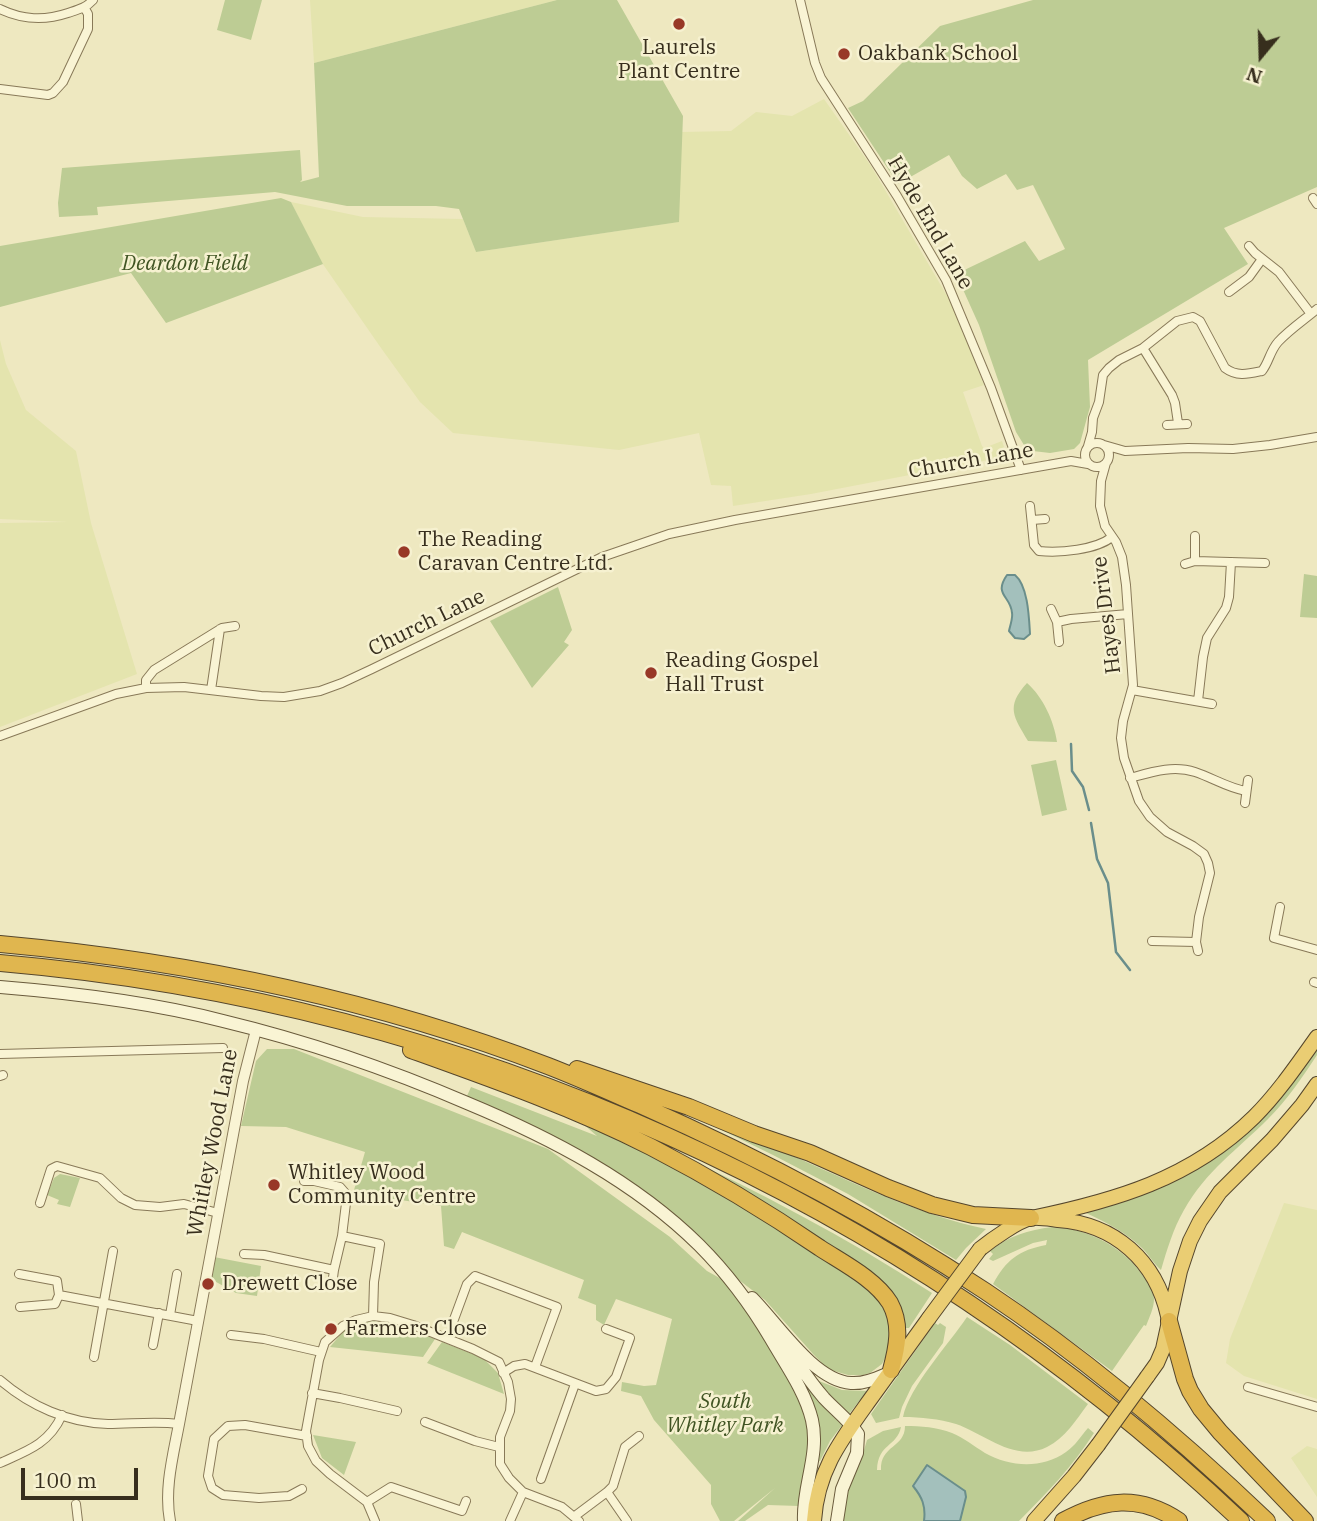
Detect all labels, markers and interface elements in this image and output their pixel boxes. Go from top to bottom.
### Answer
marker: Laurels Plant Centre [671,16,687,32]
north arrow [1226,21,1296,91]
place label: Laurels Plant Centre [618,35,740,85]
place label: Oakbank School [858,41,1018,67]
marker: Oakbank School [836,46,852,62]
text: N [1243,62,1265,90]
street label: Hyde End Lane [882,152,978,294]
park label: Deardon Field [122,251,248,277]
street label: Church Lane [907,438,1035,484]
place label: The Reading Caravan Centre Ltd. [418,527,613,577]
marker: The Reading Caravan Centre Ltd. [396,544,412,560]
street label: Hayes Drive [1087,555,1127,675]
street label: Church Lane [365,584,489,662]
place label: Reading Gospel Hall Trust [665,648,819,698]
marker: Reading Gospel Hall Trust [643,665,659,681]
street label: Whitley Wood Lane [182,1047,244,1239]
place label: Whitley Wood Community Centre [288,1160,476,1210]
marker: Whitley Wood Community Centre [266,1177,282,1193]
place label: Drewett Close [222,1271,358,1297]
marker: Drewett Close [200,1276,216,1292]
place label: Farmers Close [345,1316,487,1342]
marker: Farmers Close [323,1321,339,1337]
park label: South Whitley Park [666,1389,784,1439]
scale bar [24,1454,142,1498]
text: 100 m [34,1466,97,1494]

